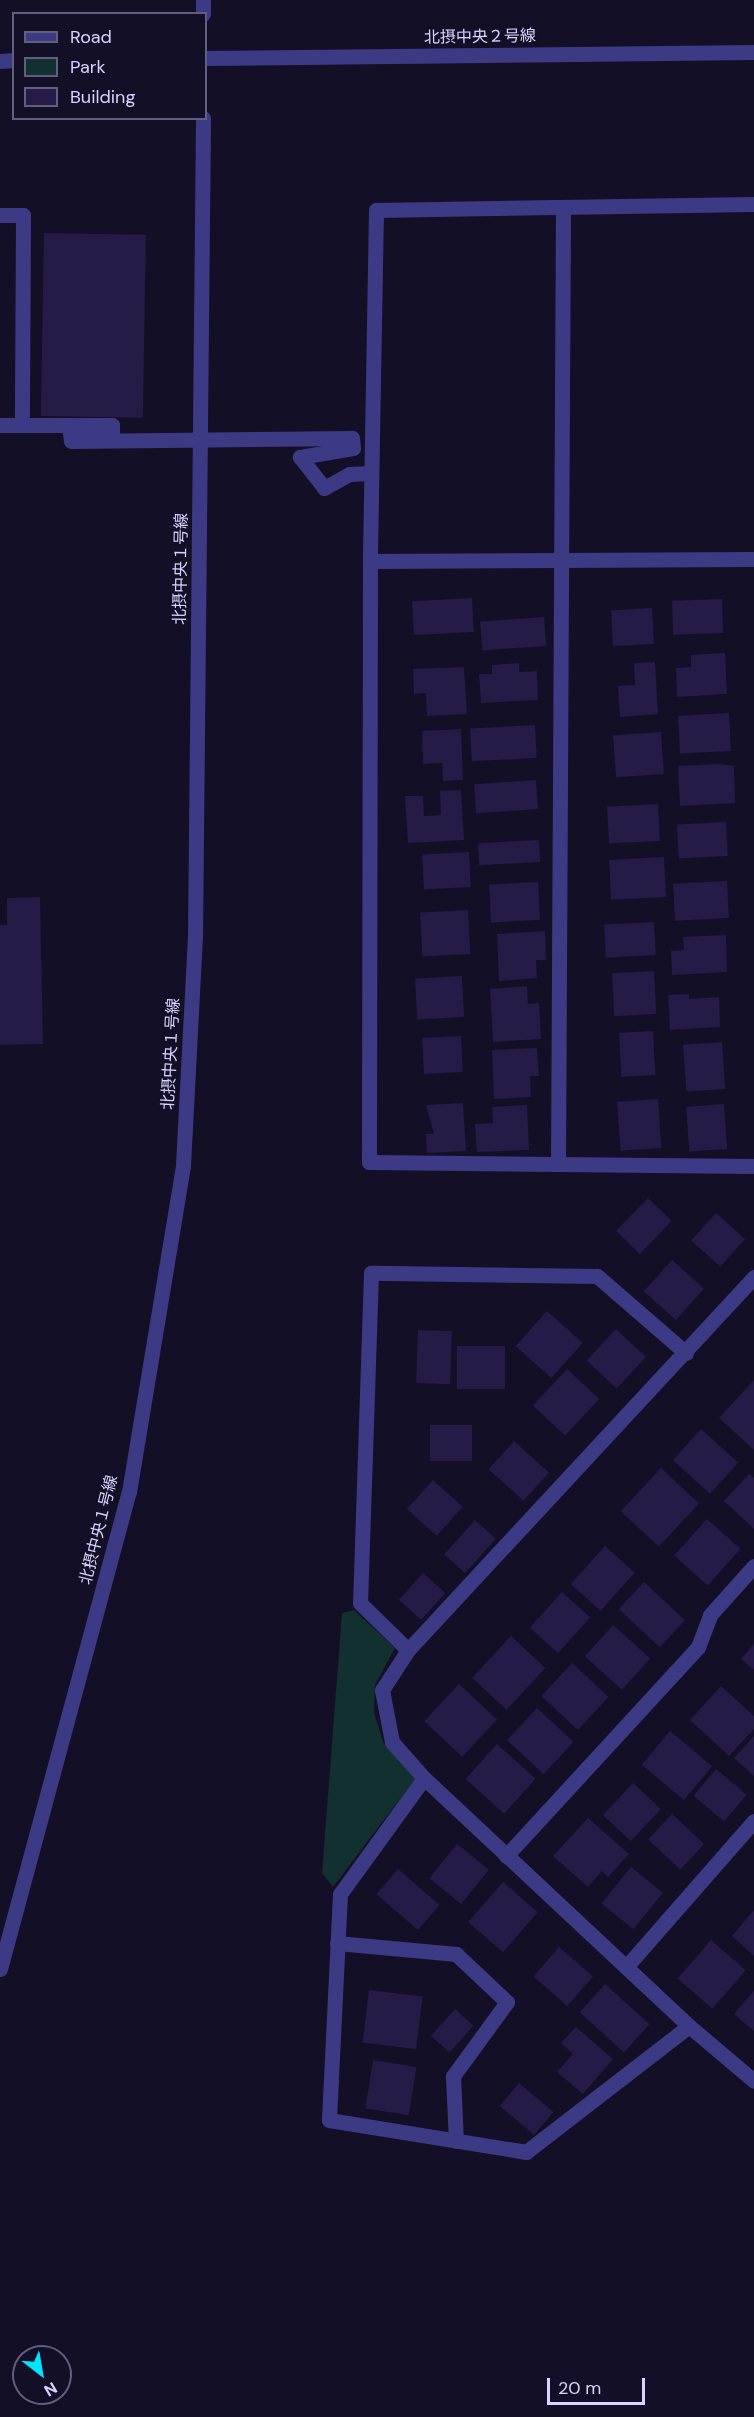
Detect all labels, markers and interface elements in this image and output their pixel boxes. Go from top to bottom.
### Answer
legend [12,12,207,120]
text: Road [70,25,112,49]
street label: 北摂中央２号線 [424,26,536,48]
text: Park [70,55,106,79]
text: Building [70,85,135,109]
street label: 北摂中央１号線 [170,513,192,625]
street label: 北摂中央１号線 [158,998,184,1110]
street label: 北摂中央１号線 [76,1473,122,1587]
north arrow [12,2345,72,2405]
scale bar [550,2366,648,2404]
text: 20 m [558,2376,601,2400]
text: N [40,2377,61,2401]

